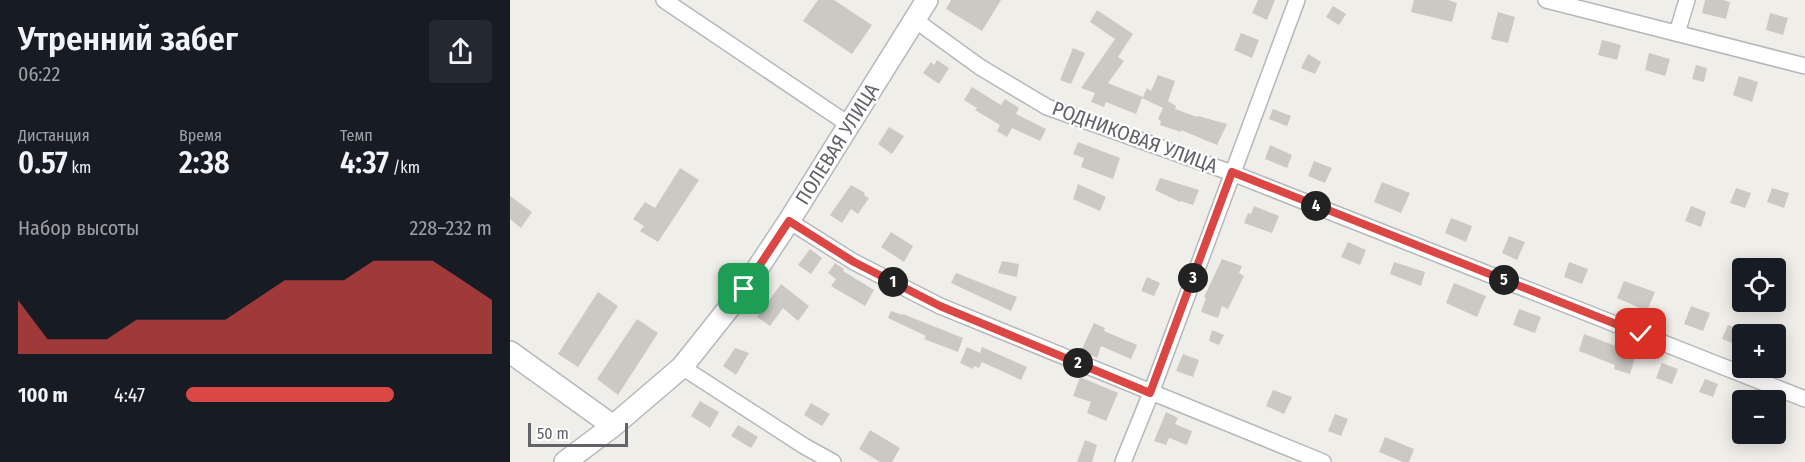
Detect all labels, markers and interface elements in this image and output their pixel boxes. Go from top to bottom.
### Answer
text: Утренний забег [18,19,238,59]
button: share [429,20,492,83]
text: 06:22 [18,62,60,86]
street label: ПОЛЕВАЯ УЛИЦА [790,79,884,209]
street label: РОДНИКОВАЯ УЛИЦА [1049,96,1221,178]
text: Дистанция [18,126,90,145]
text: Время [179,126,222,145]
text: Темп [340,126,373,145]
text: 0.57 [18,145,68,181]
text: 2:38 [179,145,230,181]
text: 4:37 [340,145,389,181]
text: km [68,158,91,177]
text: /km [389,158,420,177]
pin: 4 [1301,191,1331,221]
text: 4 [1312,196,1320,215]
text: Набор высоты [18,216,139,240]
text: 228–232 m [410,216,492,240]
map controls [1732,258,1786,444]
button: locate [1732,258,1786,312]
pin [718,263,769,314]
pin: 3 [1178,263,1208,293]
pin: 5 [1489,265,1519,295]
pin: 1 [878,267,908,297]
text: 3 [1189,268,1197,287]
text: 5 [1500,270,1508,289]
icon: arrive [727,272,760,305]
text: 1 [890,272,896,291]
pin [1615,308,1666,359]
icon: check [1624,317,1657,350]
button: + [1732,324,1786,378]
pin: 2 [1063,348,1093,378]
text: 2 [1074,353,1082,372]
text: 100 m [18,383,68,407]
text: 4:47 [114,383,145,407]
button: − [1732,390,1786,444]
scale bar [528,420,628,448]
text: 50 m [537,424,569,443]

